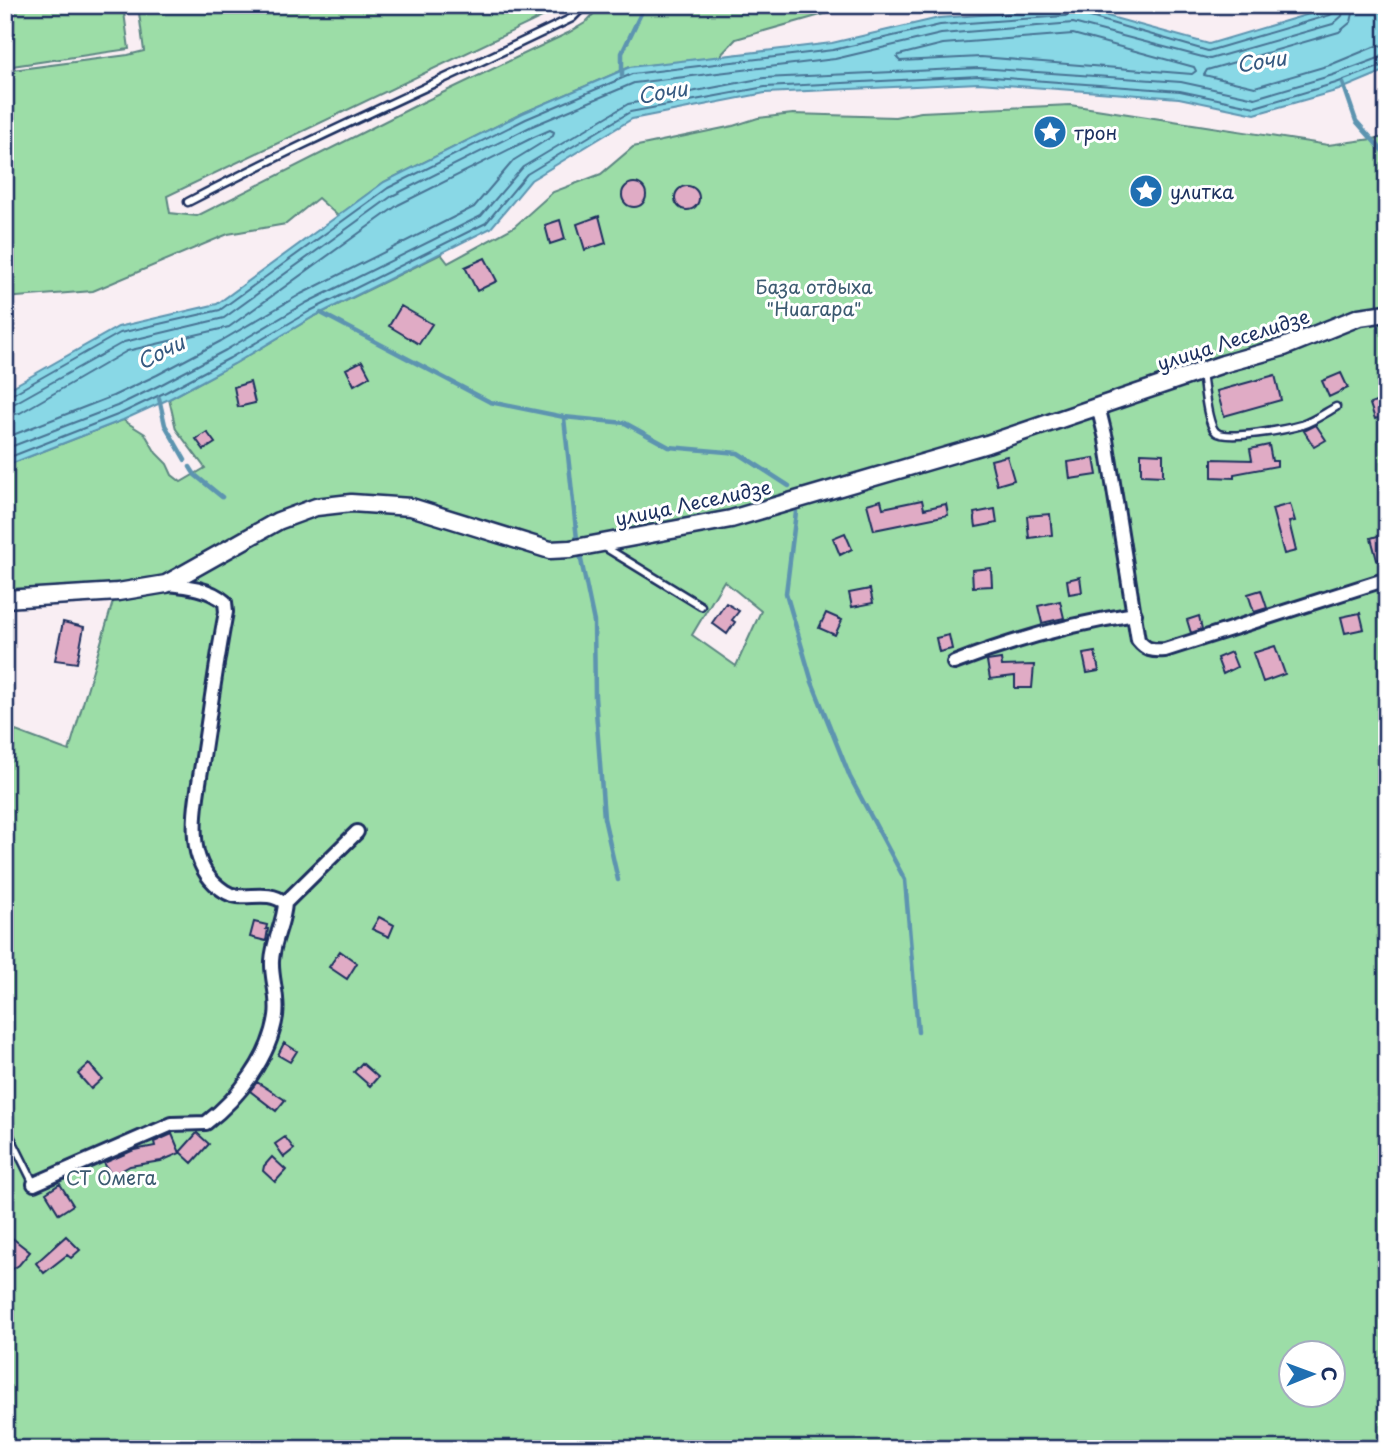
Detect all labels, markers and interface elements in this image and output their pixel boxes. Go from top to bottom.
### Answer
water label: Сочи [1234,40,1290,80]
water label: Сочи [635,71,691,111]
place icon: трон [1031,113,1069,151]
place label: трон [1074,118,1117,146]
place icon: улитка [1127,172,1165,210]
place label: улитка [1170,177,1234,205]
park label: База отдыха "Ниагара" [755,272,873,322]
street label: улица Леселидзе [1153,301,1313,377]
water label: Сочи [130,325,191,377]
street label: улица Леселидзе [613,472,773,532]
park label: СТ Омега [66,1163,156,1191]
north arrow [1276,1338,1346,1408]
text: С [1316,1366,1344,1381]

